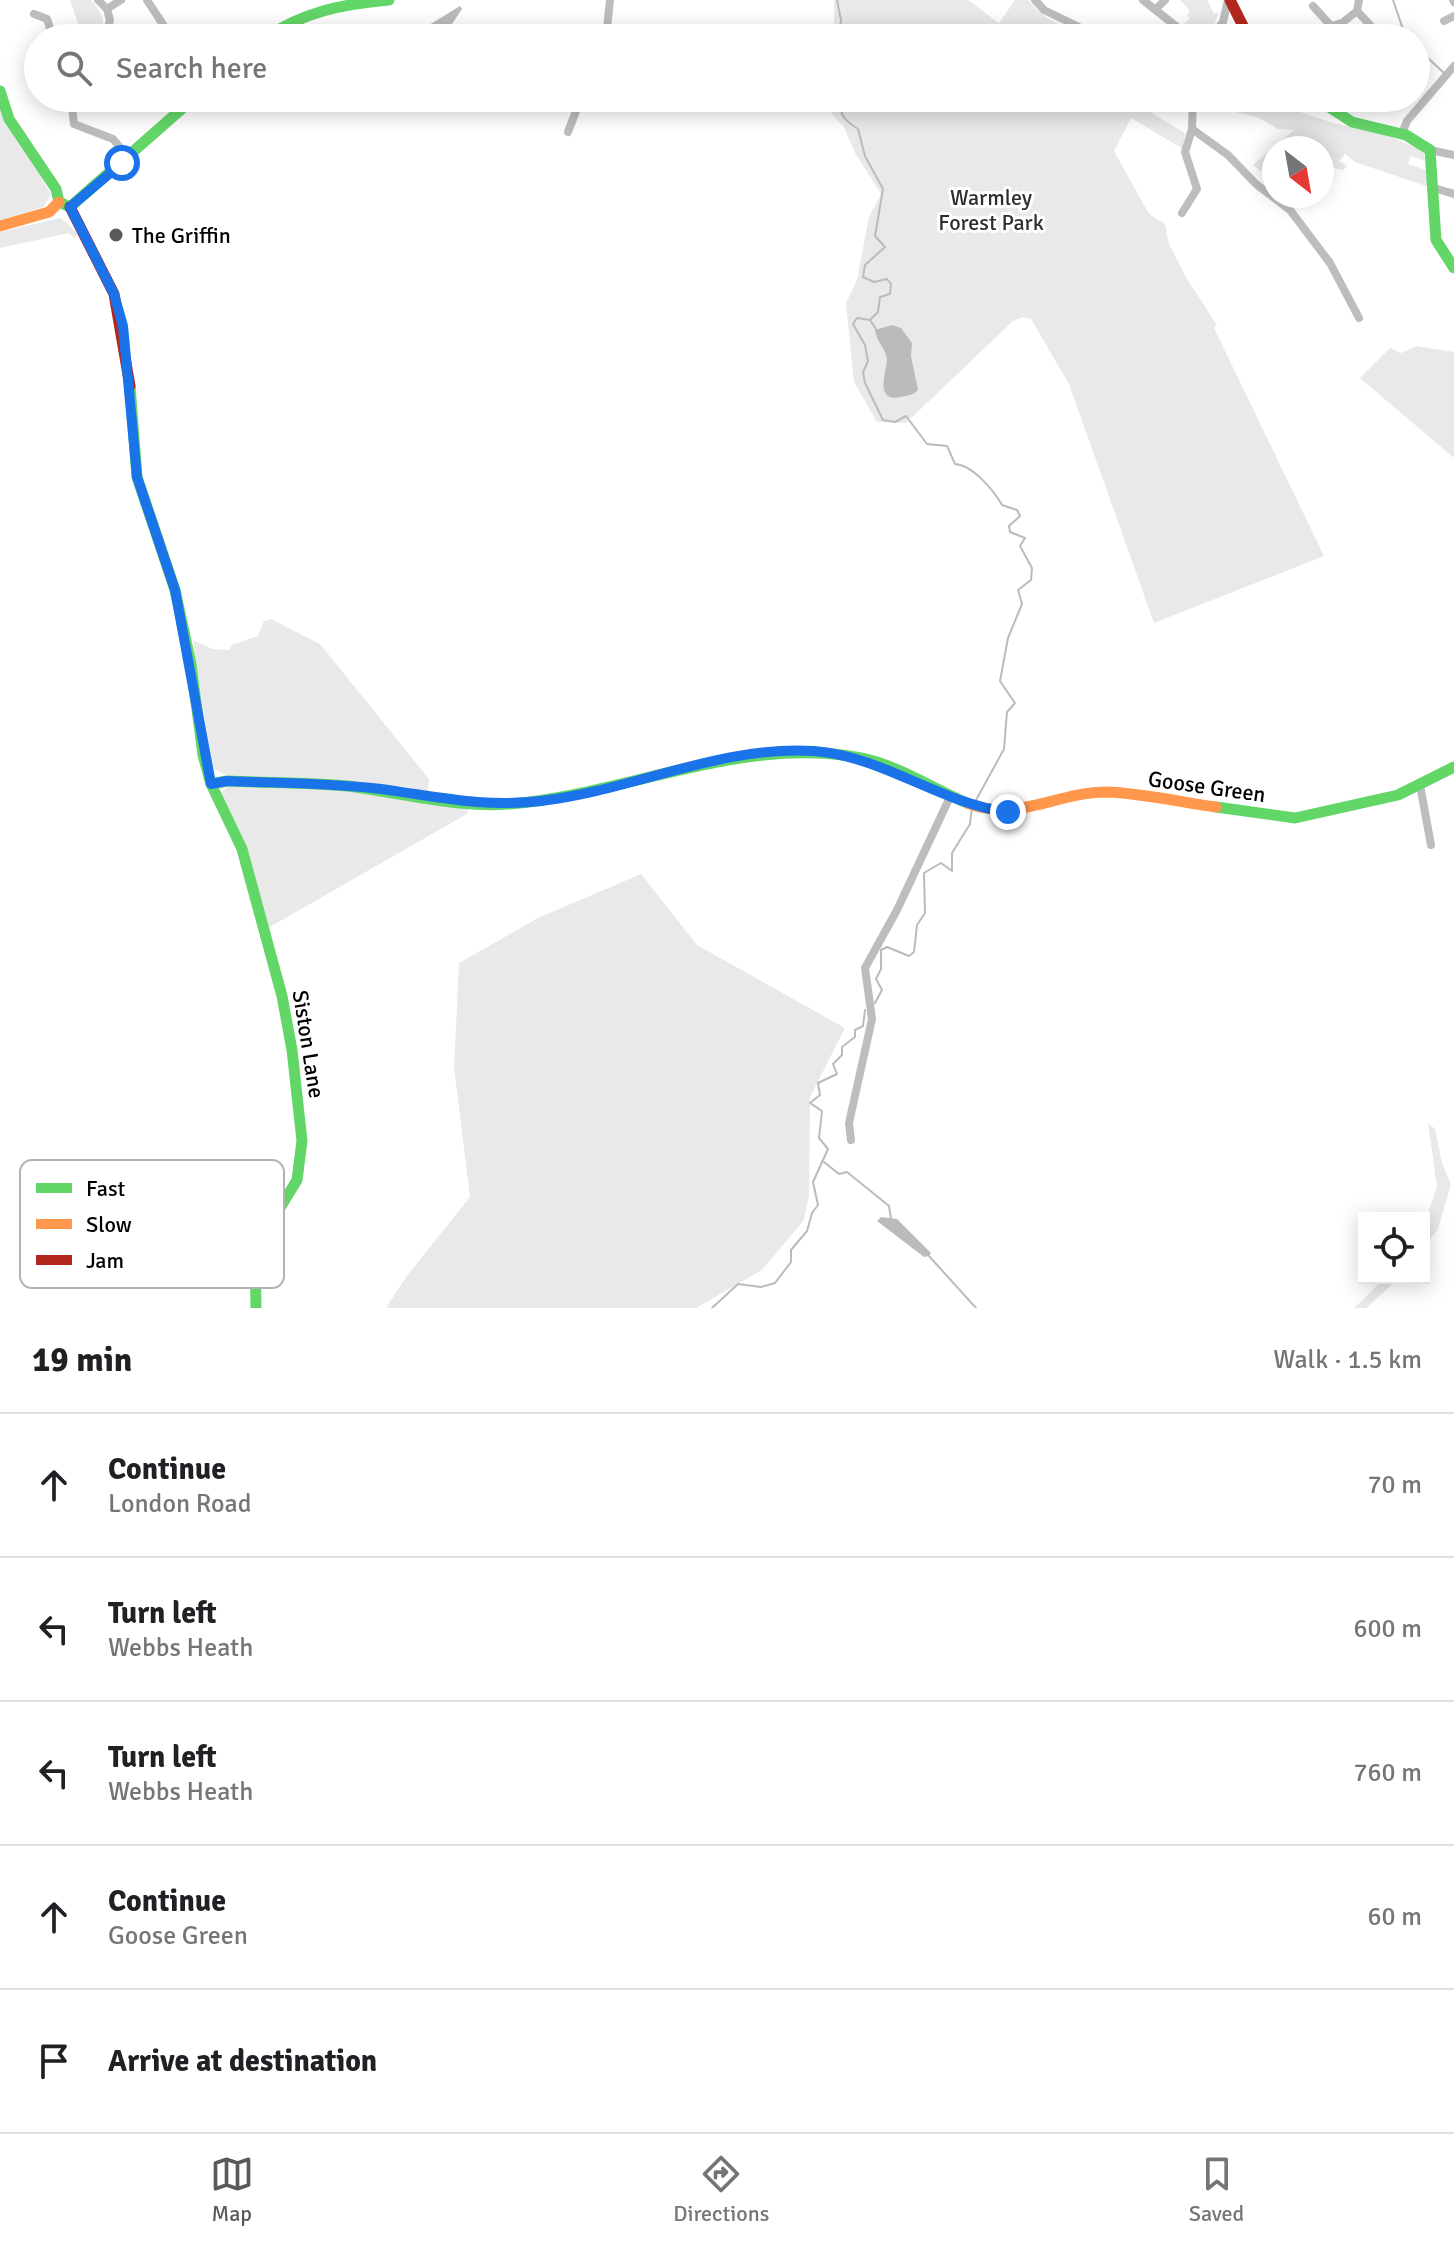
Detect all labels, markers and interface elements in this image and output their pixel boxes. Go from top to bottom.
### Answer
search box [24,24,1430,112]
icon: search [52,46,96,90]
text: Search here [116,50,267,87]
north arrow [1262,136,1334,208]
route start [104,145,140,181]
park label: Warmley Forest Park [938,184,1044,236]
place label: The Griffin [132,222,231,249]
marker: The Griffin [107,226,125,244]
street label: Goose Green [1146,765,1267,808]
route end [990,794,1026,830]
street label: Siston Lane [287,988,330,1100]
legend [20,1160,284,1288]
text: Fast [86,1175,126,1202]
text: Slow [86,1211,132,1238]
map controls [1358,1212,1430,1284]
button: locate [1358,1212,1430,1284]
text: Jam [86,1247,124,1274]
text: 19 min [32,1339,132,1381]
text: Walk · 1.5 km [1273,1344,1422,1376]
text: Continue [108,1451,226,1488]
icon: ahead [32,1463,76,1507]
text: 70 m [1367,1469,1422,1501]
text: London Road [108,1488,251,1520]
text: Turn left [108,1595,217,1632]
icon: left [32,1607,76,1651]
text: 600 m [1353,1613,1422,1645]
text: Webbs Heath [108,1632,253,1664]
text: Turn left [108,1739,217,1776]
icon: left [32,1751,76,1795]
text: 760 m [1353,1757,1422,1789]
text: Webbs Heath [108,1776,253,1808]
text: Continue [108,1883,226,1920]
icon: ahead [32,1895,76,1939]
text: 60 m [1367,1901,1422,1933]
text: Goose Green [108,1920,248,1952]
icon: arrive [32,2039,76,2083]
text: Arrive at destination [108,2043,377,2080]
tab: Map [210,2152,254,2227]
tab: Directions [673,2152,769,2227]
tab: Saved [1189,2152,1244,2227]

